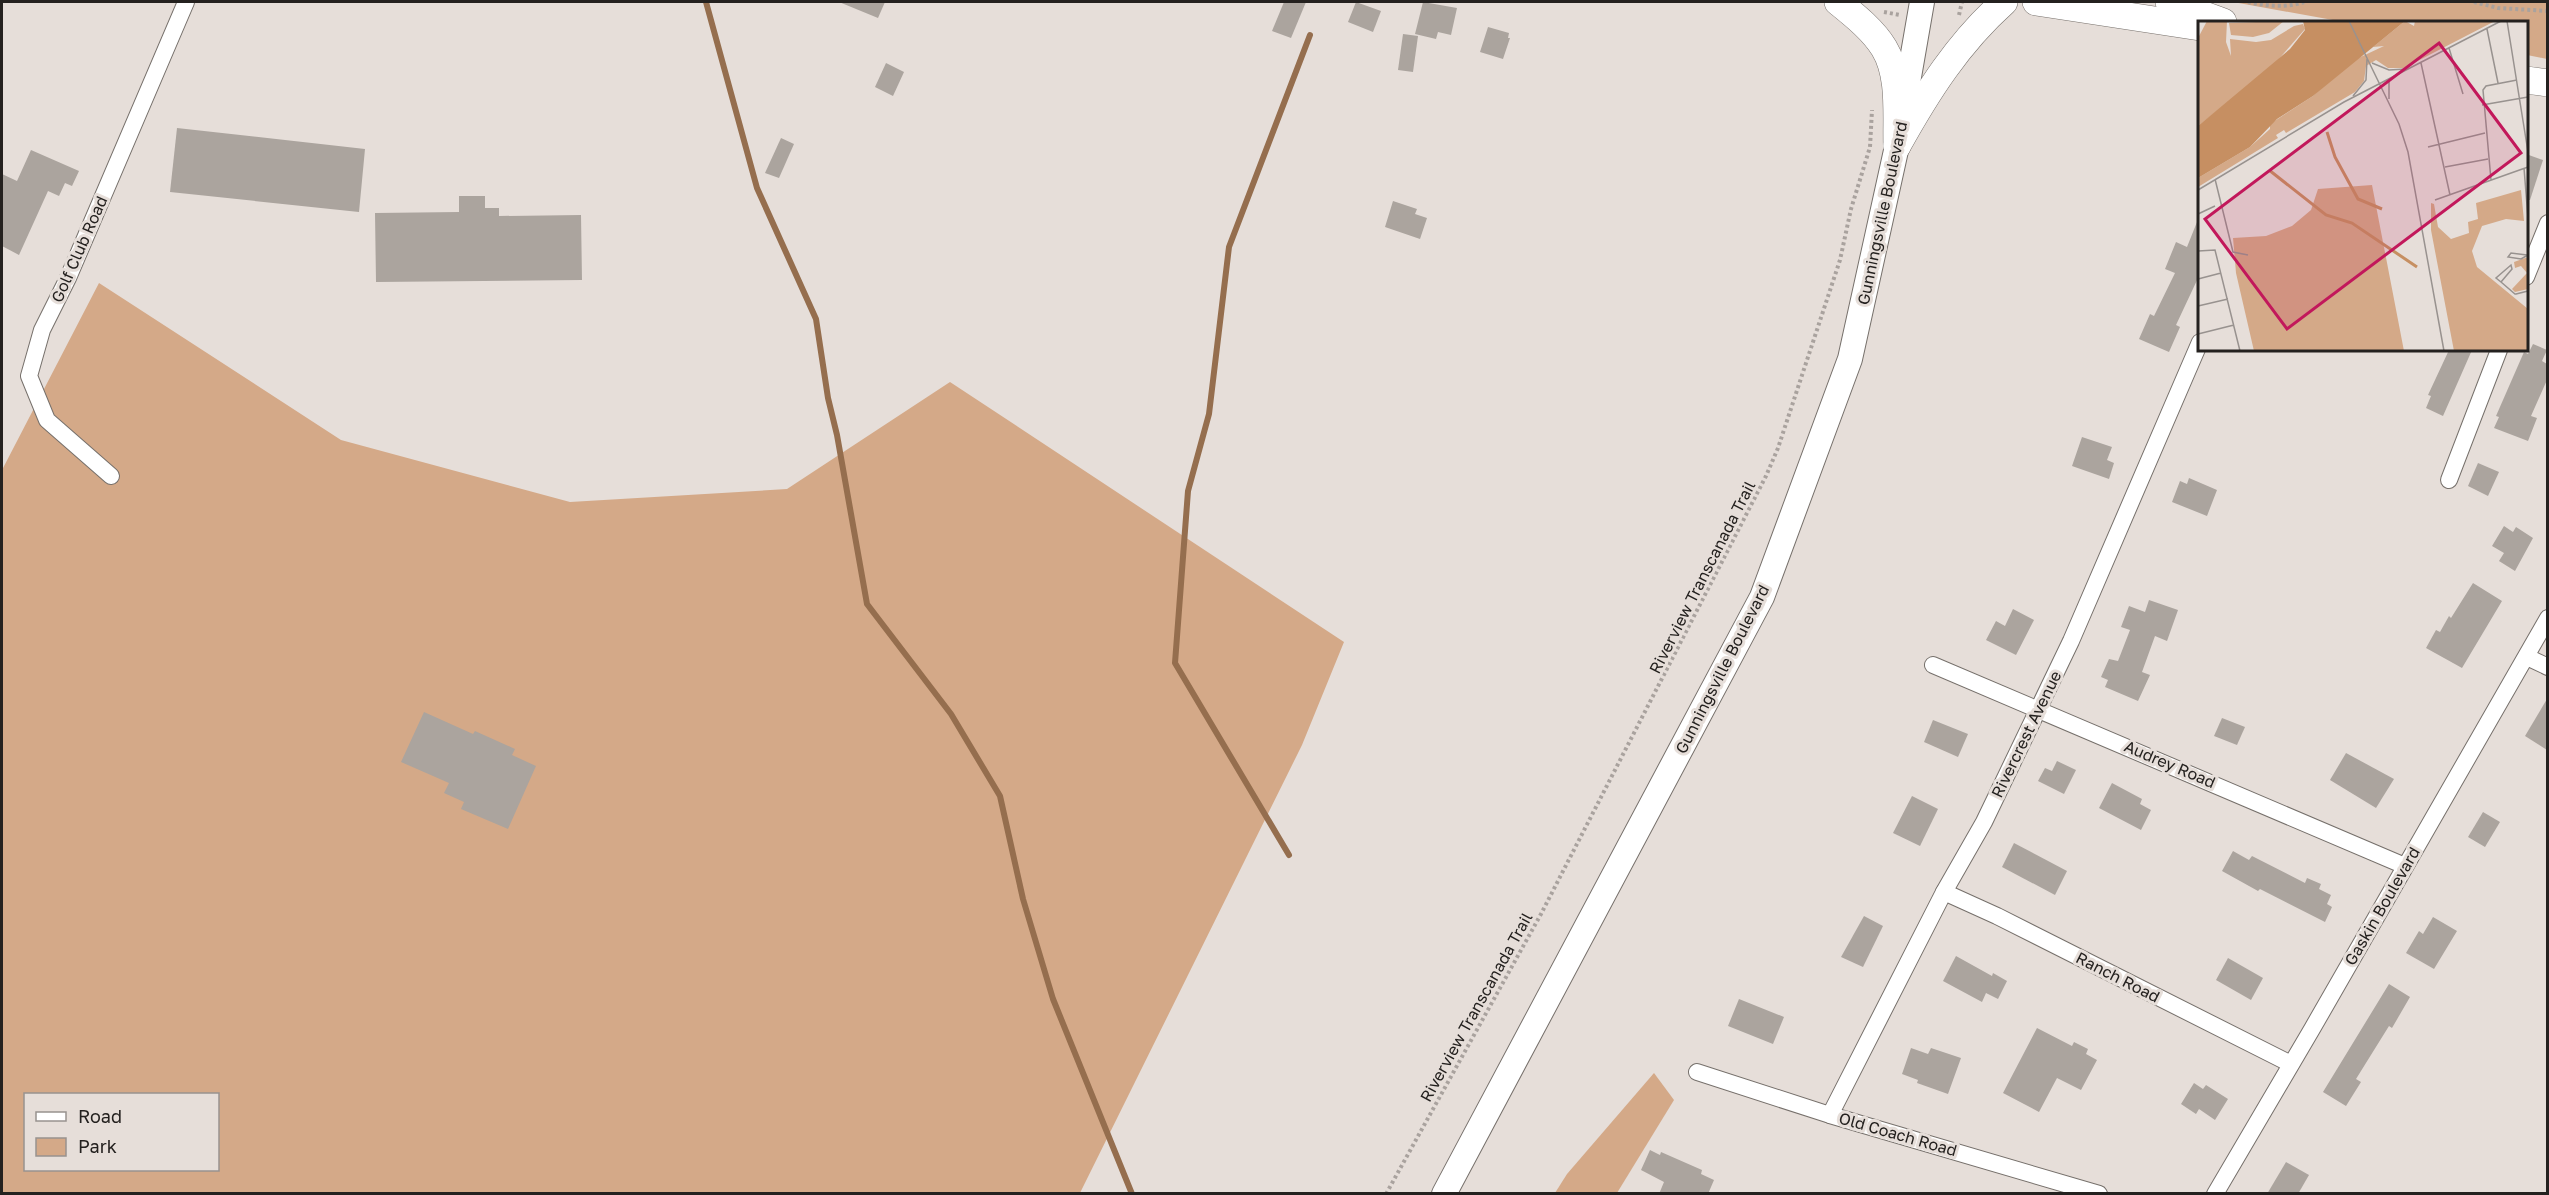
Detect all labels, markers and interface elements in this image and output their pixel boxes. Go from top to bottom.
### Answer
inset map [2198,21,2528,351]
street label: Gunningsville Boulevard [1853,119,1911,307]
street label: Golf Club Road [47,193,111,305]
street label: Riverview Transcanada Trail [1645,477,1759,677]
street label: Gunningsville Boulevard [1671,581,1773,757]
street label: Rivercrest Avenue [1987,667,2065,801]
street label: Audrey Road [2121,736,2219,792]
street label: Gaskin Boulevard [2340,843,2424,969]
street label: Riverview Transcanada Trail [1415,909,1537,1105]
street label: Ranch Road [2073,947,2163,1007]
legend [24,1093,219,1171]
text: Road [78,1105,122,1127]
street label: Old Coach Road [1837,1108,1959,1160]
text: Park [78,1135,117,1157]

